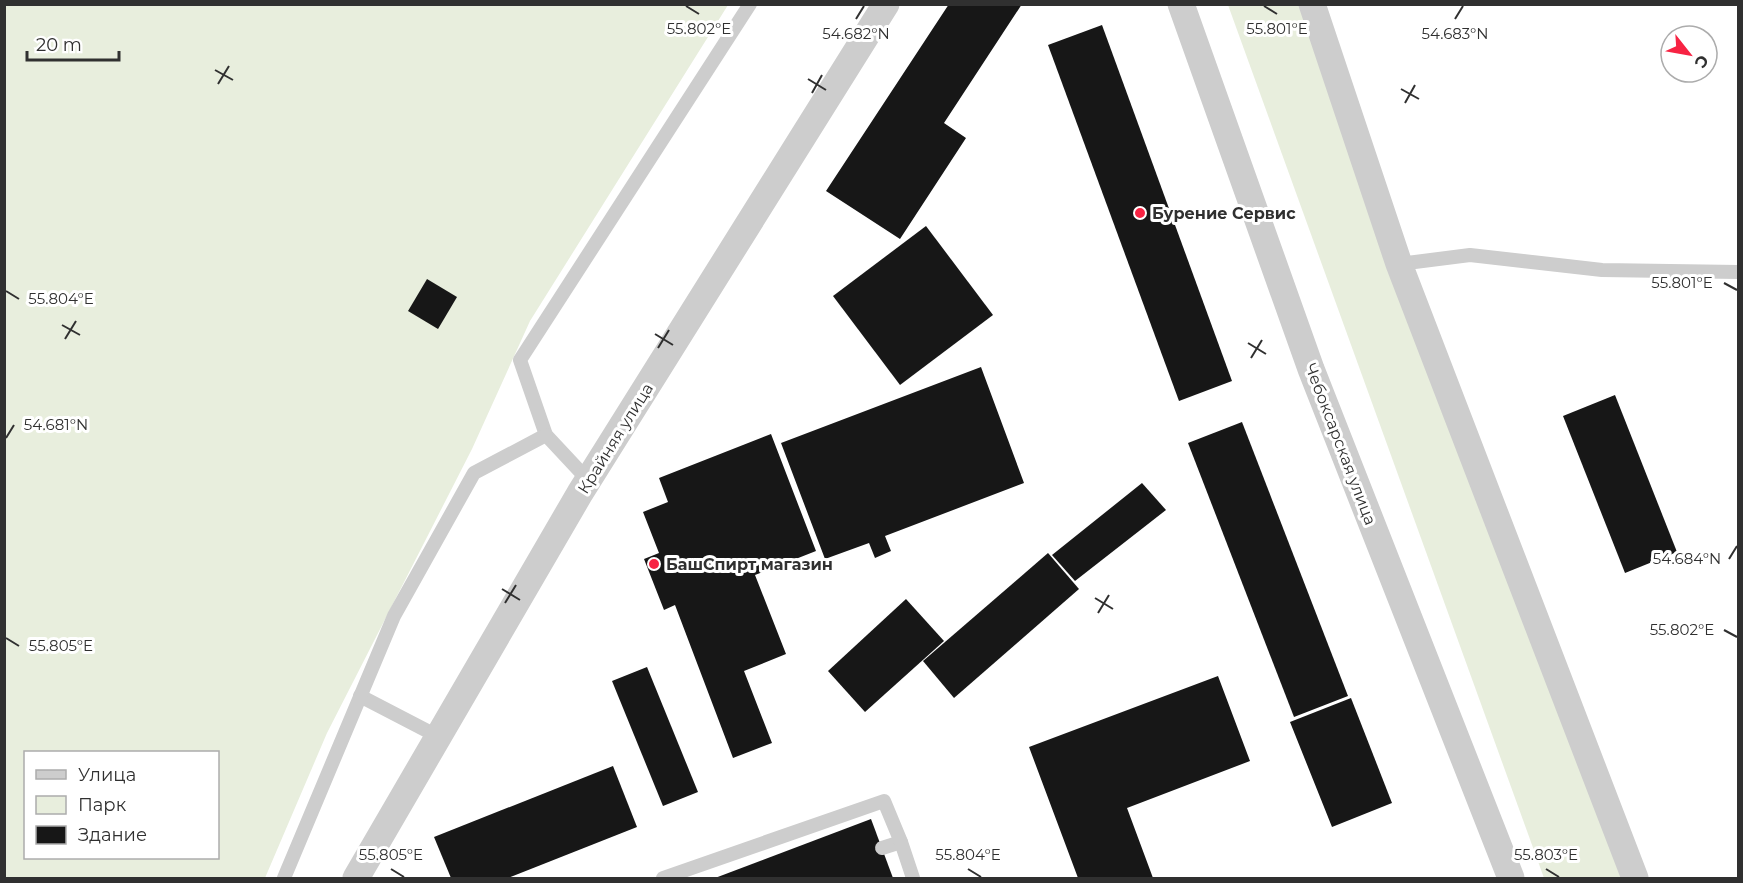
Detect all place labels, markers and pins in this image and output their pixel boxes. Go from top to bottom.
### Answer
place label: Бурение Сервис [1152,204,1296,223]
marker: Бурение Сервис [1133,206,1147,220]
place label: БашСпирт магазин [666,555,833,574]
marker: БашСпирт магазин [647,557,661,571]

